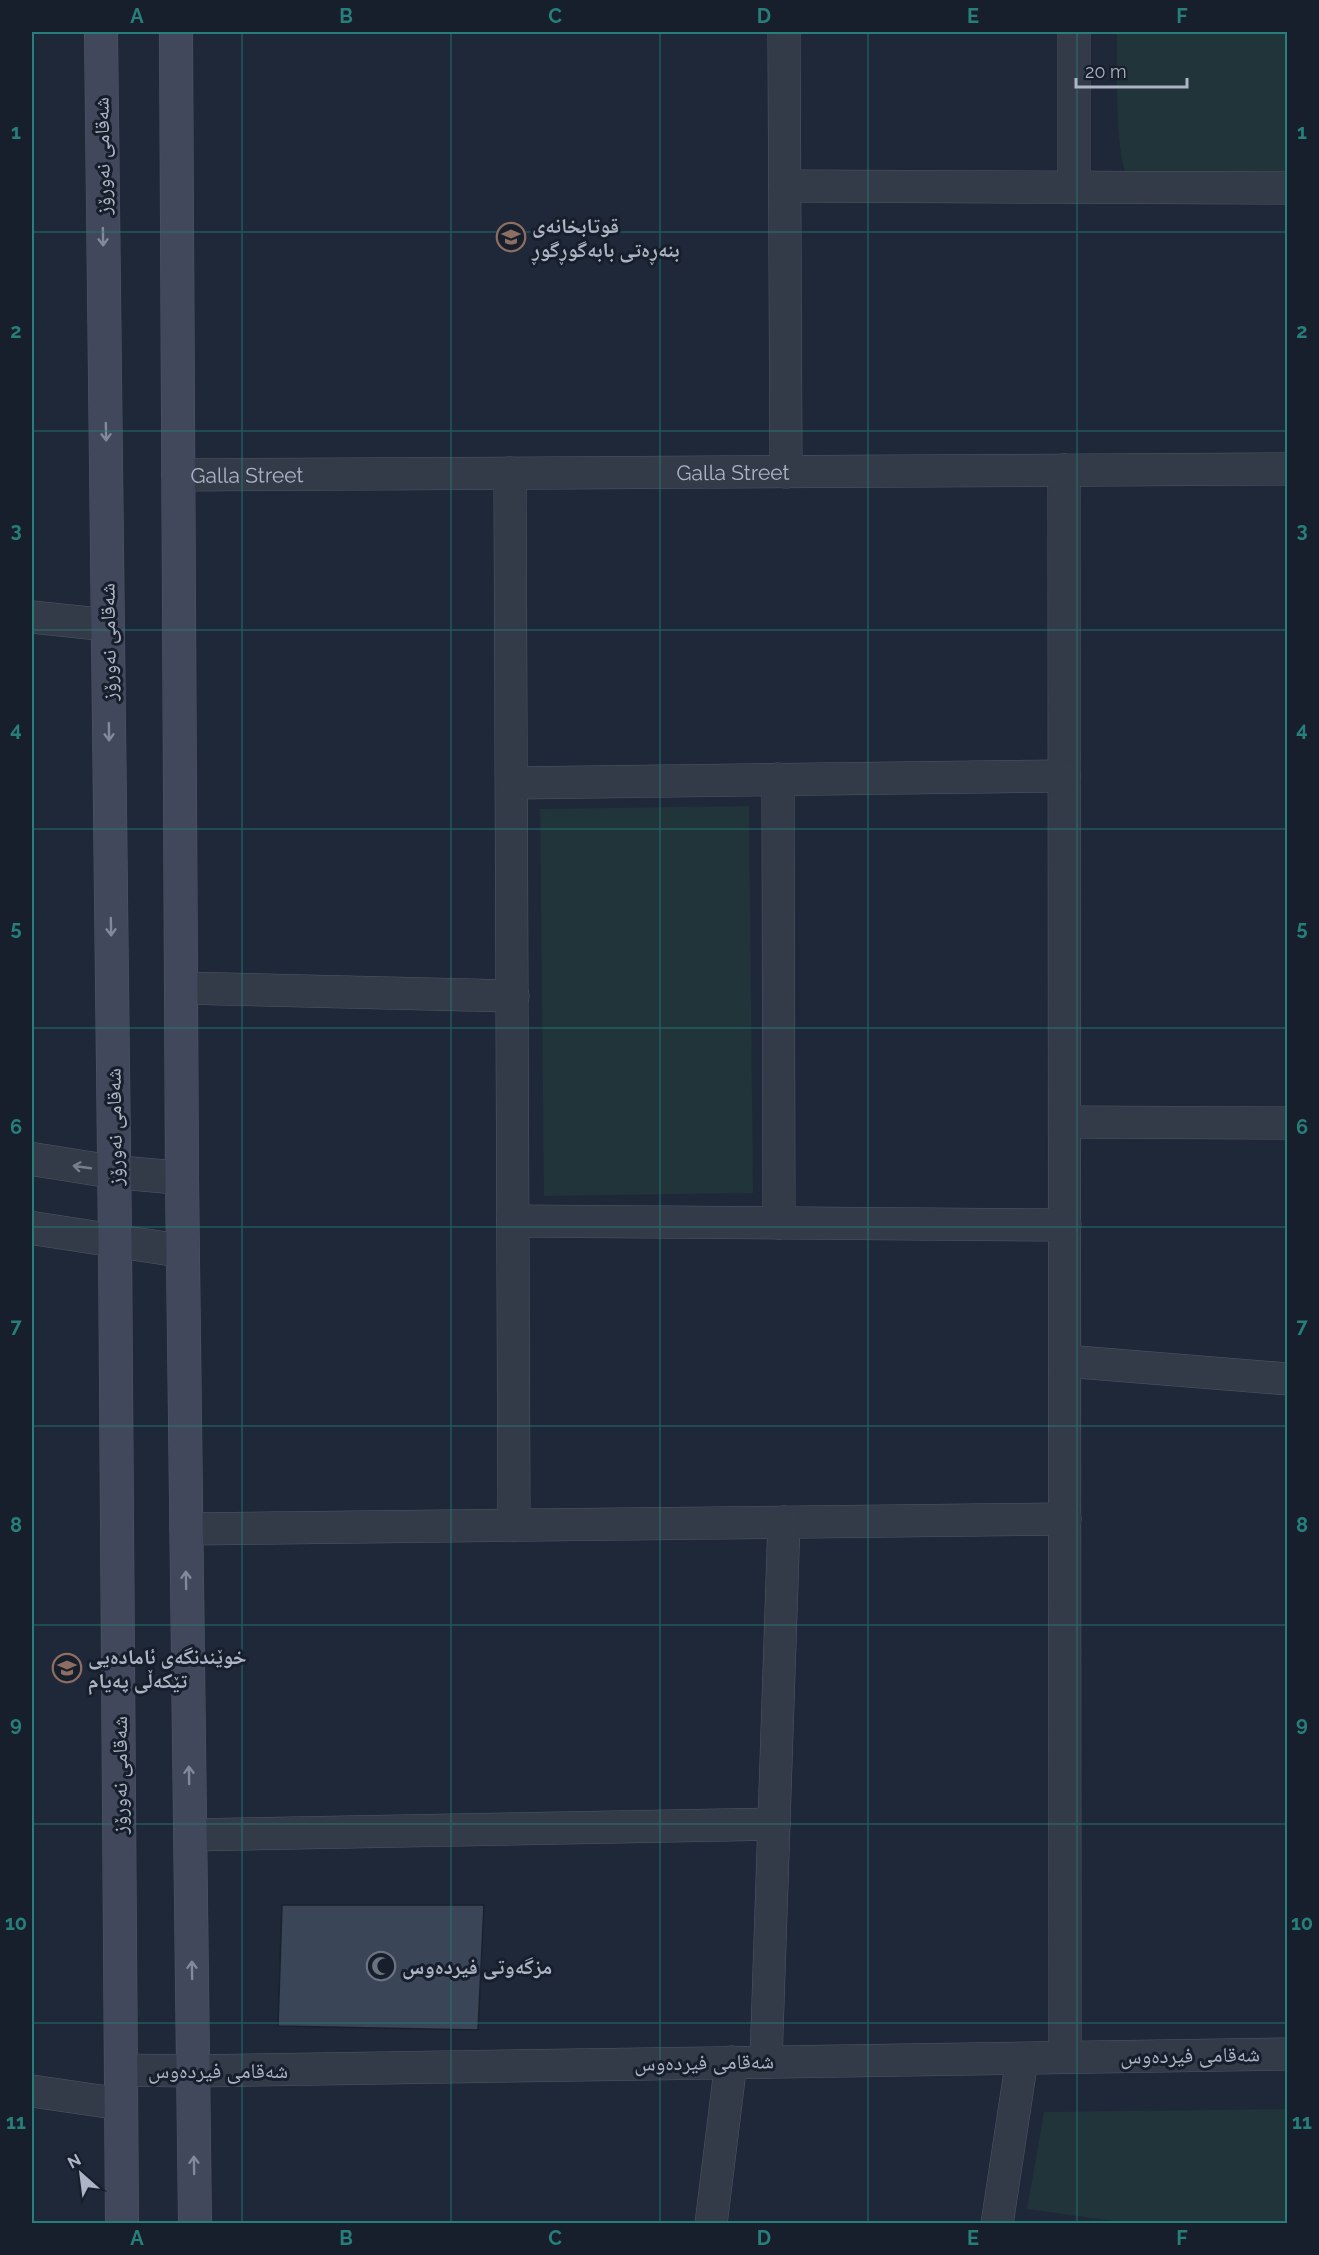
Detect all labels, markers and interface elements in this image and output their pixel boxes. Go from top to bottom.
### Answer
text: A [130,4,144,28]
text: B [339,4,353,28]
text: C [548,4,562,28]
text: D [757,4,771,28]
text: E [967,4,979,28]
text: F [1176,4,1188,28]
scale bar [1076,51,1187,89]
text: 20 m [1085,61,1127,82]
street label: شەقامی نەورۆز [88,97,117,216]
text: 1 [11,120,21,144]
text: 1 [1297,120,1307,144]
place label: قوتابخانەی بنەڕەتی بابەگوڕگوڕ [531,213,680,266]
school or university icon: قوتابخانەی بنەڕەتی بابەگوڕگوڕ [495,221,527,253]
one-way arrow [97,226,109,246]
text: 2 [10,319,22,343]
text: 2 [1296,319,1308,343]
one-way arrow [100,421,111,441]
street label: Galla Street [676,459,790,485]
street label: Galla Street [190,462,304,487]
text: 3 [10,518,22,542]
text: 3 [1296,518,1308,542]
street label: شەقامی نەورۆز [94,583,123,702]
text: 4 [10,717,22,741]
text: 4 [1296,717,1308,741]
one-way arrow [103,721,115,741]
text: 5 [10,916,22,940]
one-way arrow [105,916,117,936]
text: 5 [1296,916,1308,940]
street label: شەقامی نەورۆز [100,1068,129,1187]
text: 6 [10,1115,22,1139]
text: 6 [1296,1115,1308,1139]
one-way arrow [72,1161,92,1172]
text: 7 [10,1314,22,1338]
text: 7 [1296,1314,1308,1338]
text: 8 [10,1513,22,1537]
text: 8 [1296,1513,1308,1537]
one-way arrow [180,1571,192,1591]
place label: خوێندنگەی ئامادەیی تێکەڵی پەیام [88,1644,247,1695]
school or university icon: خوێندنگەی ئامادەیی تێکەڵی پەیام [51,1652,83,1684]
text: 9 [10,1712,22,1736]
text: 9 [1296,1712,1308,1736]
street label: شەقامی نەورۆز [107,1716,133,1835]
one-way arrow [183,1766,195,1786]
text: 10 [5,1911,27,1935]
text: 10 [1291,1911,1313,1935]
mosque icon: مزگەوتی فیردەوس [365,1950,397,1982]
place label: مزگەوتی فیردەوس [402,1954,552,1980]
one-way arrow [186,1961,198,1981]
street label: شەقامی فیردەوس [1120,2041,1260,2070]
street label: شەقامی فیردەوس [634,2048,774,2077]
street label: شەقامی فیردەوس [148,2058,288,2084]
text: 11 [6,2110,26,2134]
text: 11 [1292,2110,1312,2134]
north arrow [51,2144,111,2204]
text: N [64,2150,84,2172]
one-way arrow [188,2156,200,2176]
text: A [130,2226,144,2250]
text: B [339,2226,353,2250]
text: C [548,2226,562,2250]
text: D [757,2226,771,2250]
text: E [967,2226,979,2250]
text: F [1176,2226,1188,2250]

